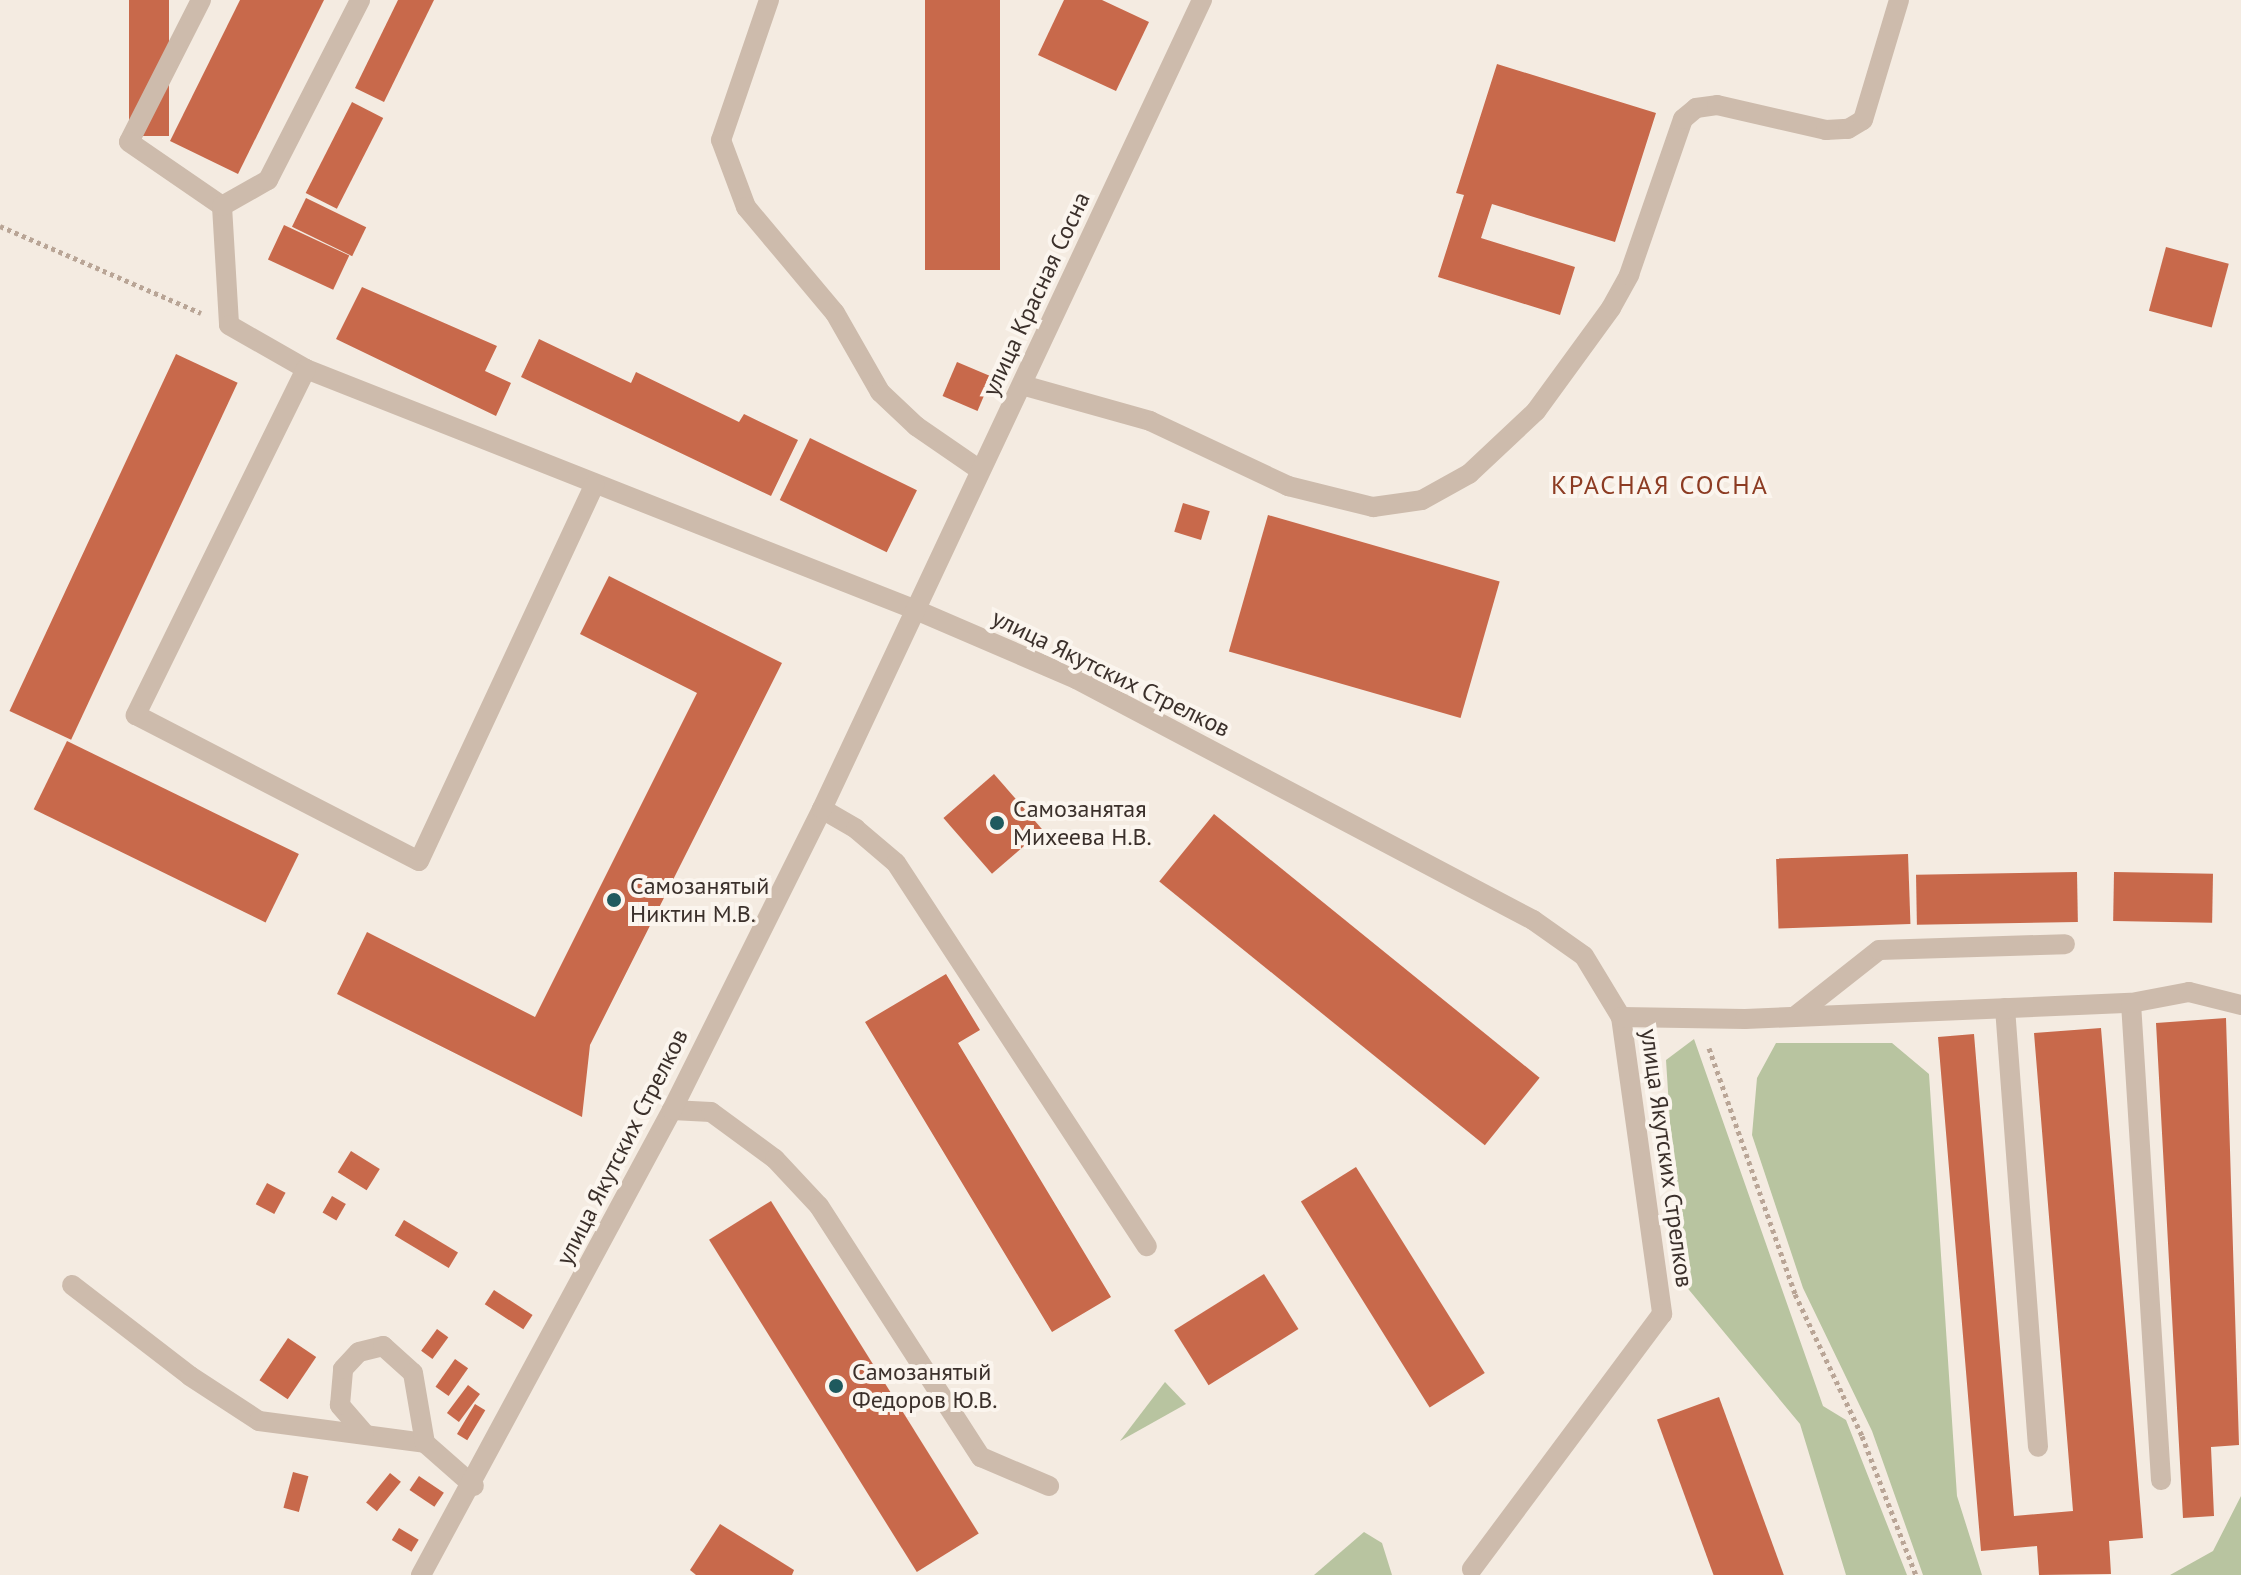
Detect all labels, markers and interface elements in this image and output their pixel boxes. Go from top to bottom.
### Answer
street label: улица Красная Сосна [976,187,1096,401]
district label: КРАСНАЯ СОСНА [1551,469,1769,501]
street label: улица Якутских Стрелков [987,603,1235,743]
place label: Самозанятая Михеева Н.В. [1013,795,1152,851]
marker: Самозанятая Михеева Н.В. [988,814,1006,832]
place label: Самозанятый Никтин М.В. [630,872,769,928]
marker: Самозанятый Никтин М.В. [605,891,623,909]
street label: улица Якутских Стрелков [550,1024,694,1270]
street label: улица Якутских Стрелков [1635,1026,1699,1290]
place label: Самозанятый Федоров Ю.В. [852,1358,997,1414]
marker: Самозанятый Федоров Ю.В. [827,1377,845,1395]

